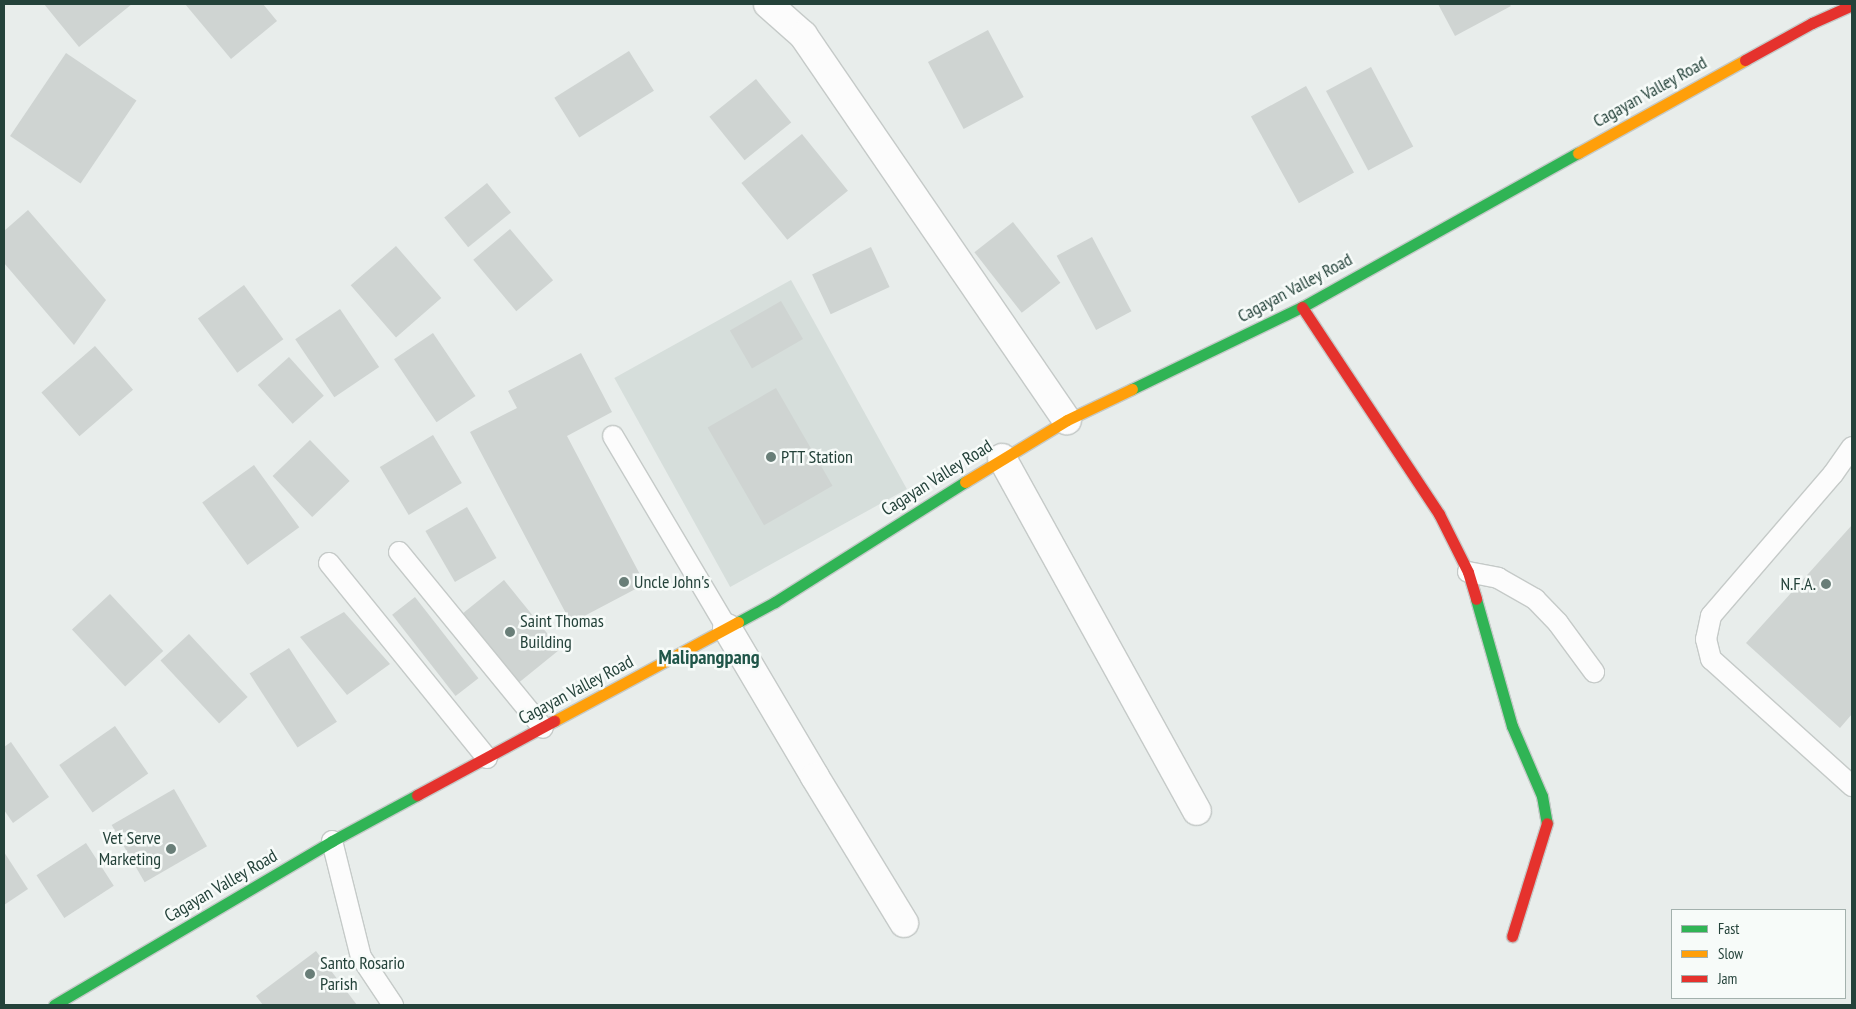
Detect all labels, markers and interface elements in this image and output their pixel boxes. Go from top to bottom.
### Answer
street label: Cagayan Valley Road [1589,52,1711,132]
street label: Cagayan Valley Road [1234,249,1356,327]
street label: Cagayan Valley Road [877,435,997,521]
place label: PTT Station [781,446,854,468]
marker: PTT Station [765,451,777,463]
place label: Uncle John's [634,571,709,593]
place label: N.F.A. [1780,573,1816,595]
marker: Uncle John's [618,576,630,588]
marker: N.F.A. [1820,578,1832,590]
place label: Saint Thomas Building [520,611,604,654]
marker: Saint Thomas Building [504,626,516,638]
district label: Malipangpang [659,645,759,669]
street label: Cagayan Valley Road [515,651,637,729]
place label: Vet Serve Marketing [99,828,161,871]
marker: Vet Serve Marketing [165,843,177,855]
street label: Cagayan Valley Road [160,845,282,927]
legend [1671,909,1846,999]
text: Fast [1718,919,1739,938]
text: Slow [1718,944,1743,963]
place label: Santo Rosario Parish [320,953,405,996]
marker: Santo Rosario Parish [304,968,316,980]
text: Jam [1718,969,1737,988]

